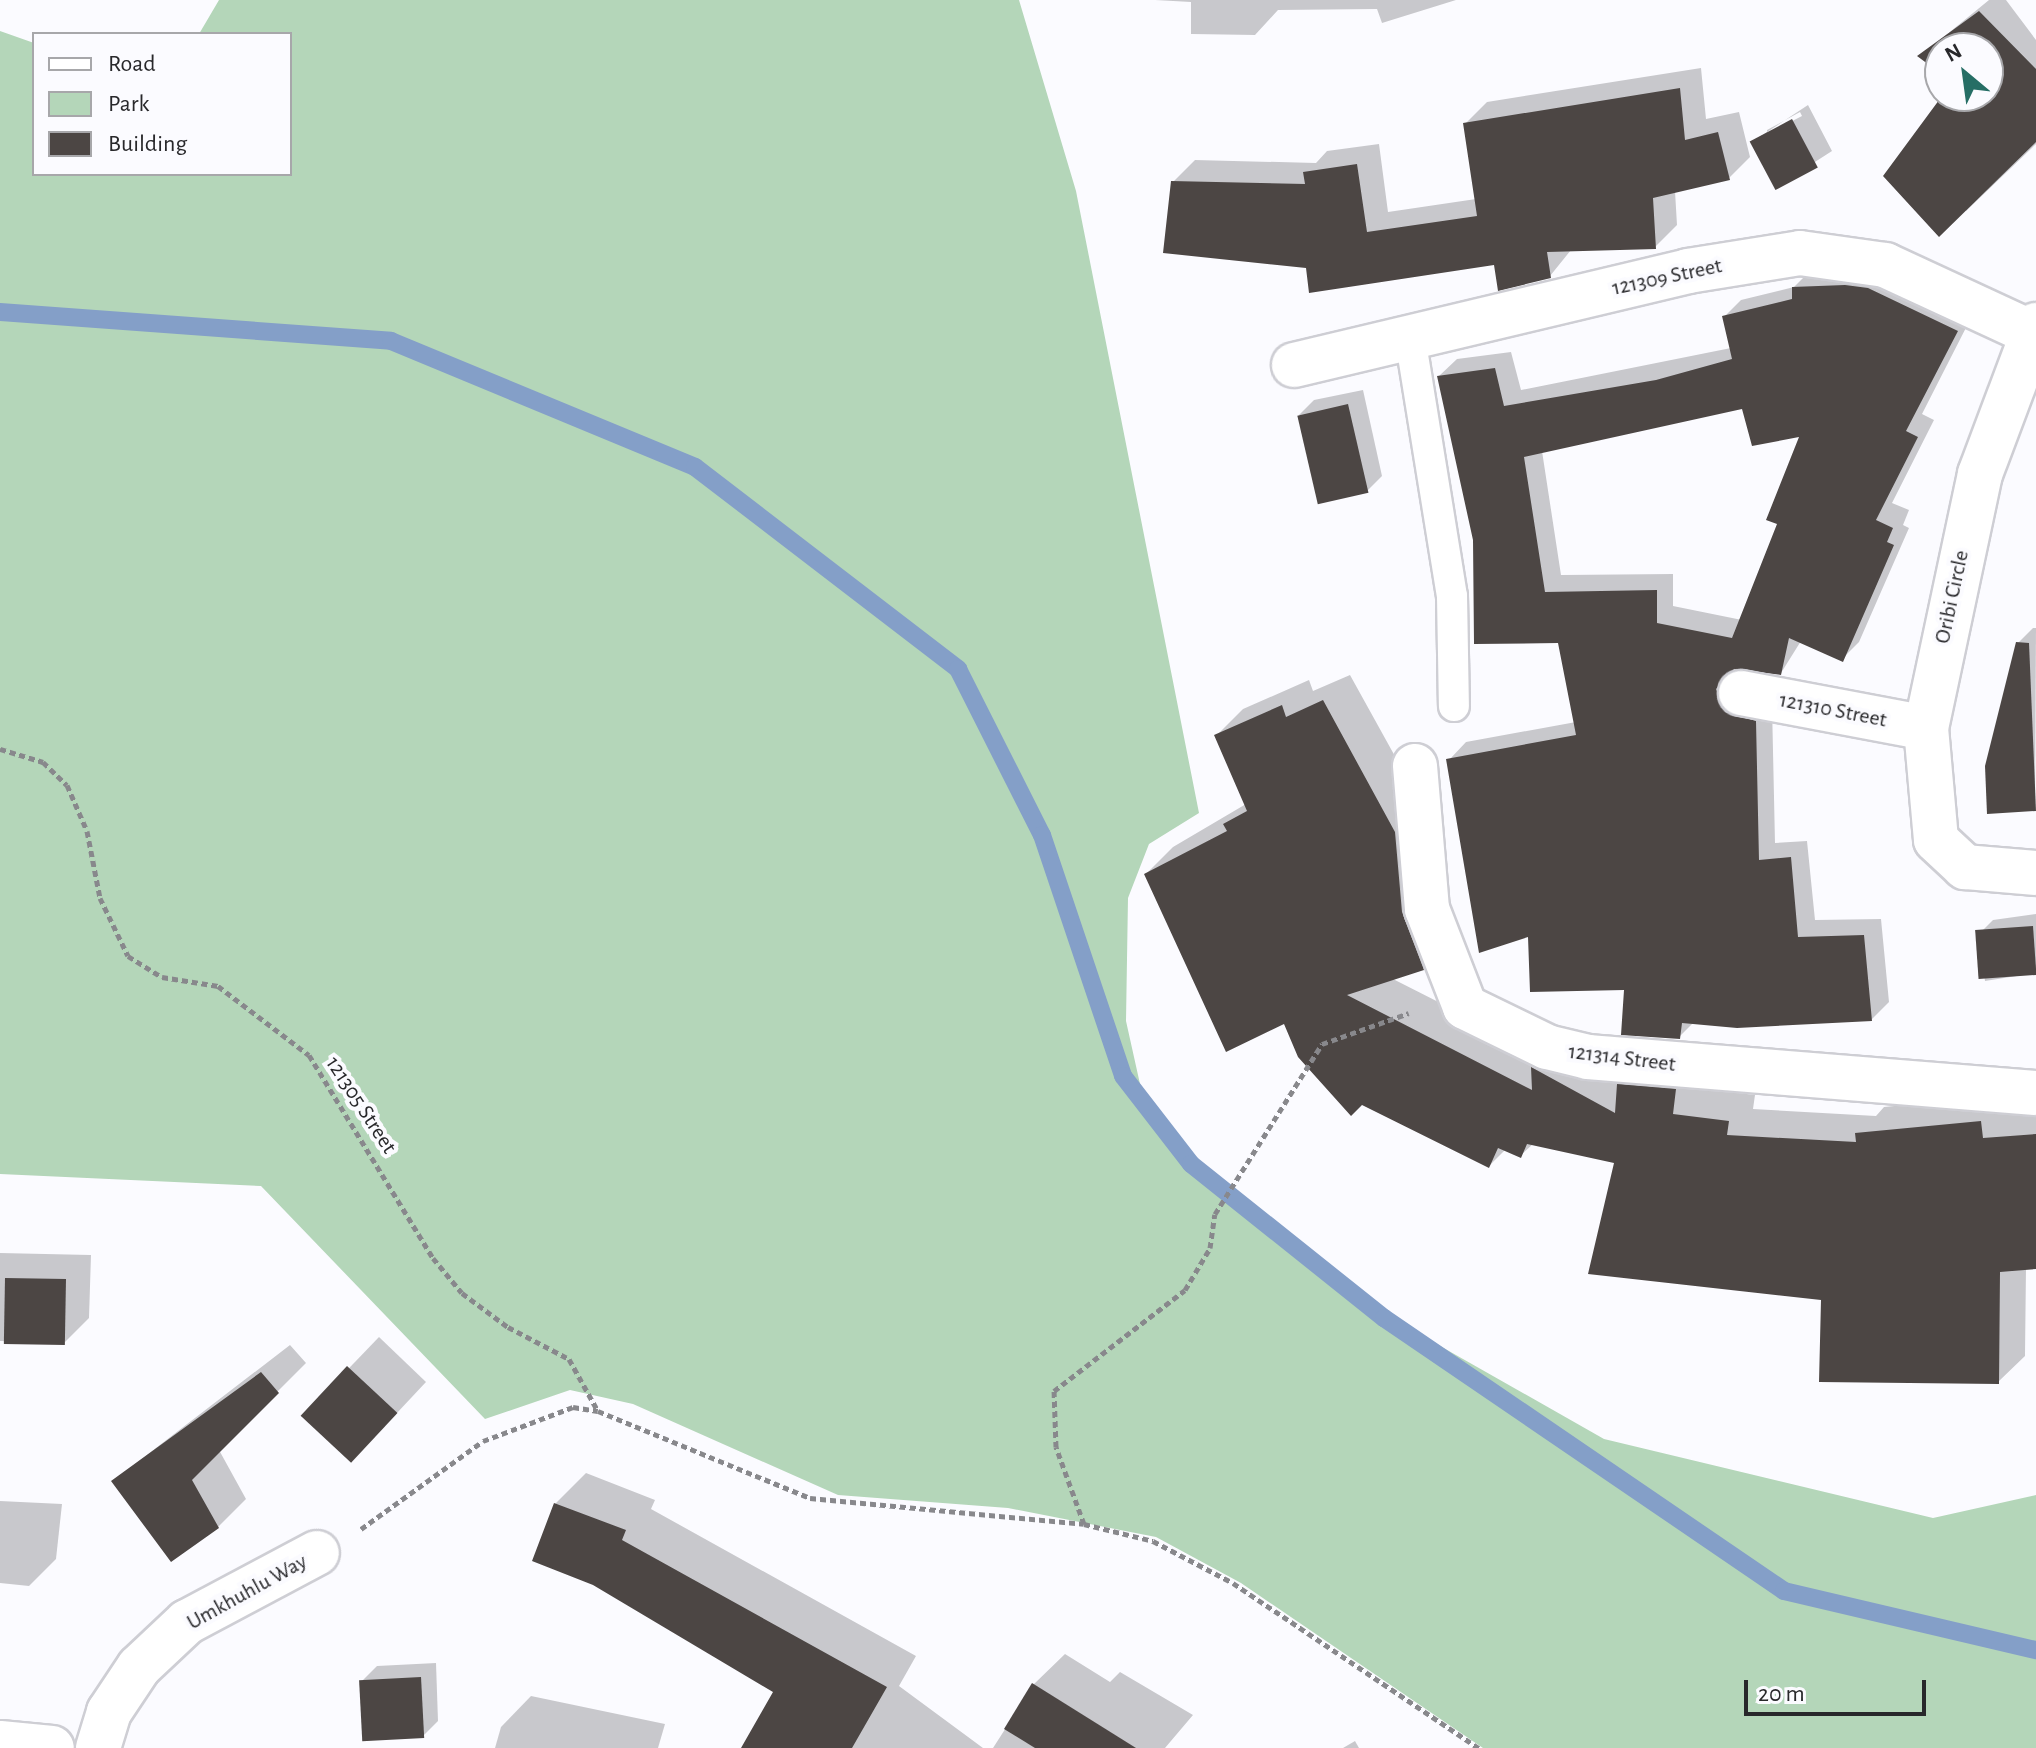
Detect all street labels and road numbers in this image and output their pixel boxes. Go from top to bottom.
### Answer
street label: 121309 Street [1610,252,1724,302]
street label: Oribi Circle [1929,548,1975,646]
street label: 121310 Street [1777,687,1889,733]
street label: 121314 Street [1567,1038,1677,1078]
street label: 121305 Street [320,1051,402,1159]
street label: Umkhuhlu Way [182,1548,312,1636]

